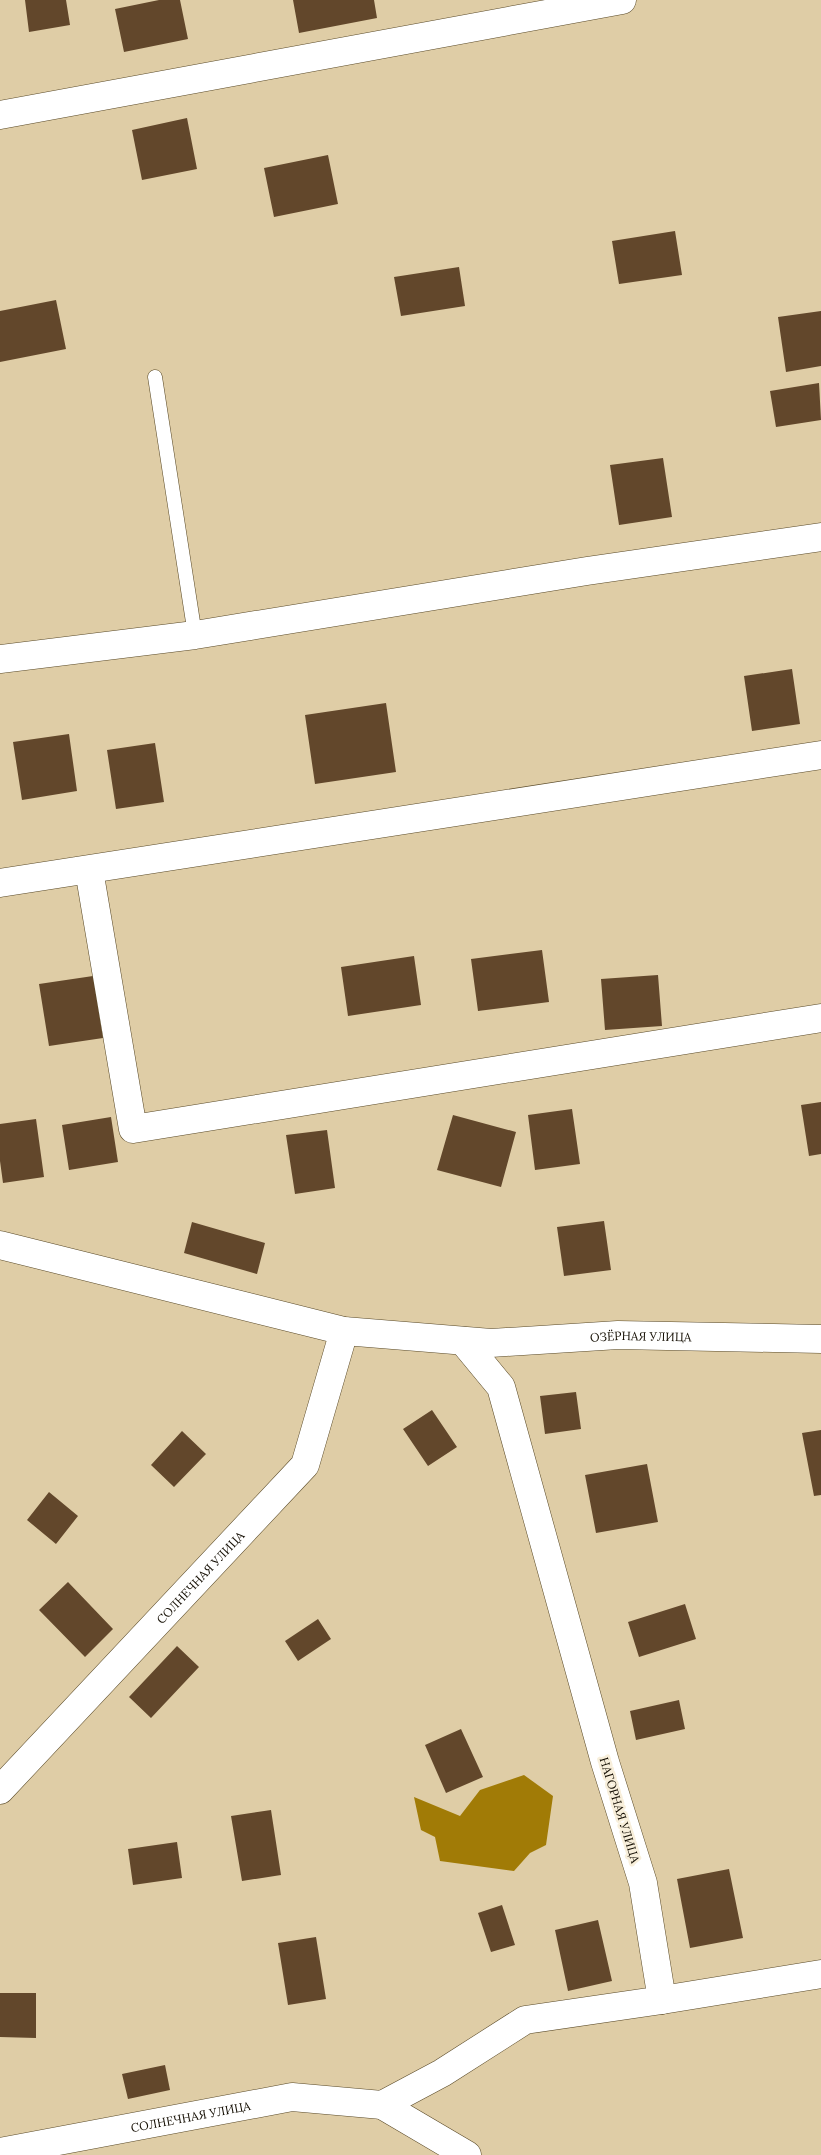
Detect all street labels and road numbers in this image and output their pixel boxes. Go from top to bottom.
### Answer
street label: ОЗЁРНАЯ УЛИЦА [589,1327,692,1344]
street label: СОЛНЕЧНАЯ УЛИЦА [153,1527,247,1627]
street label: НАГОРНАЯ УЛИЦА [597,1755,643,1865]
street label: СОЛНЕЧНАЯ УЛИЦА [130,2097,252,2135]

